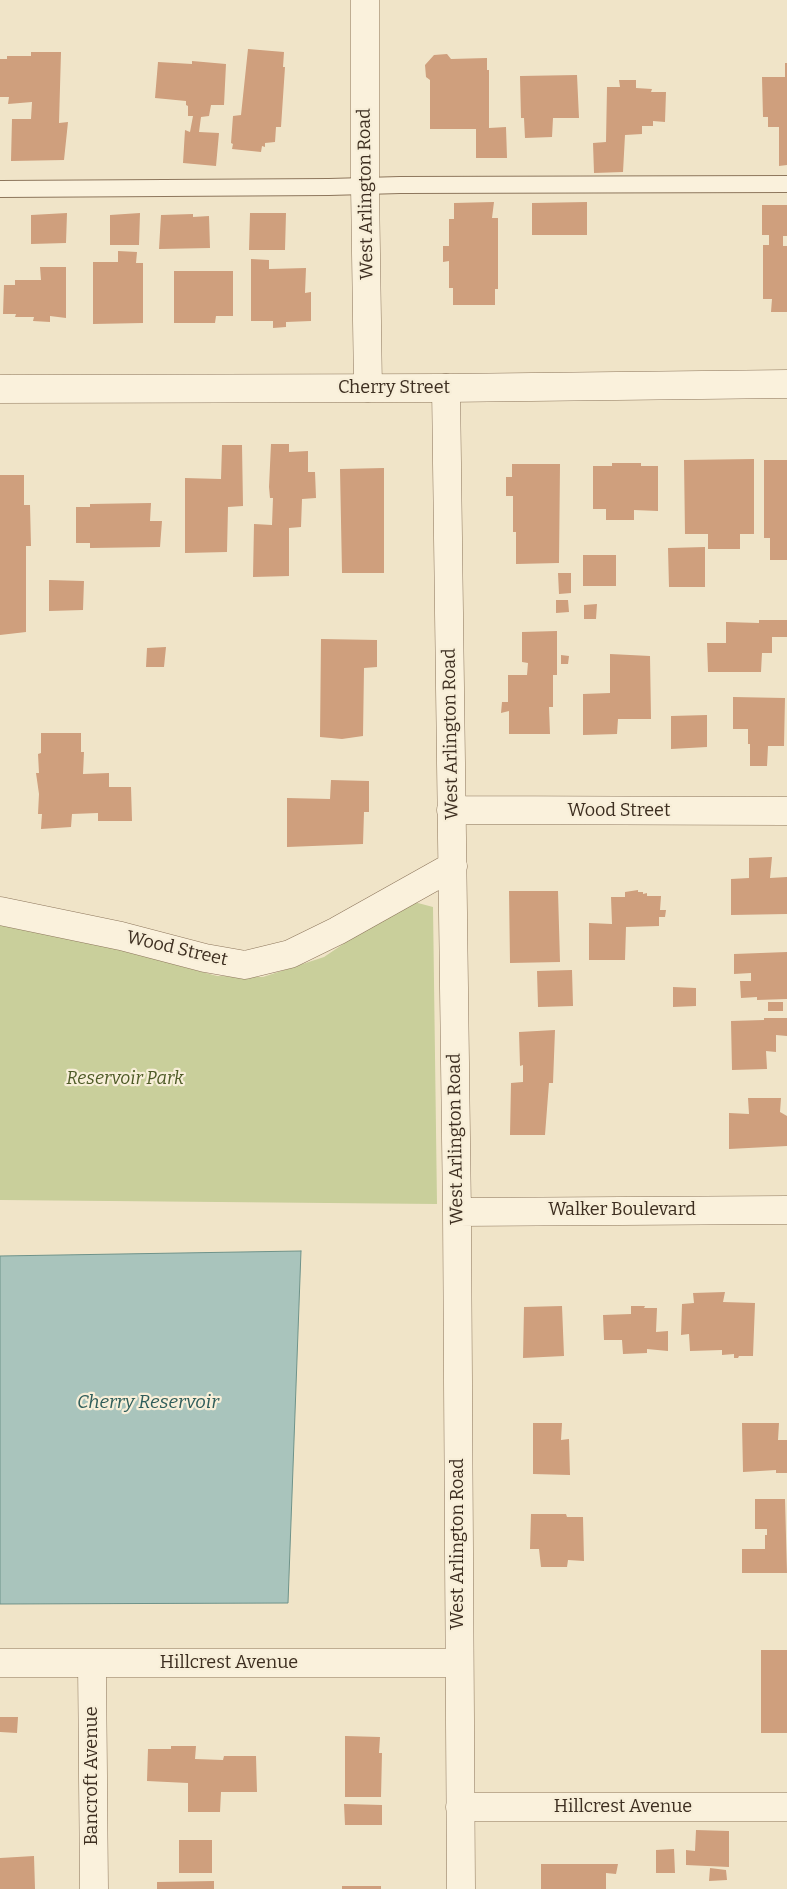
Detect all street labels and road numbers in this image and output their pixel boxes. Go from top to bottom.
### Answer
street label: West Arlington Road [354,108,378,280]
street label: Cherry Street [338,377,450,399]
street label: West Arlington Road [439,648,463,820]
street label: Wood Street [568,800,670,822]
street label: Wood Street [124,927,230,971]
street label: West Arlington Road [444,1053,468,1225]
street label: Walker Boulevard [548,1199,696,1221]
street label: West Arlington Road [447,1458,469,1630]
street label: Hillcrest Avenue [160,1652,298,1674]
street label: Bancroft Avenue [81,1706,103,1846]
street label: Hillcrest Avenue [554,1796,692,1818]

